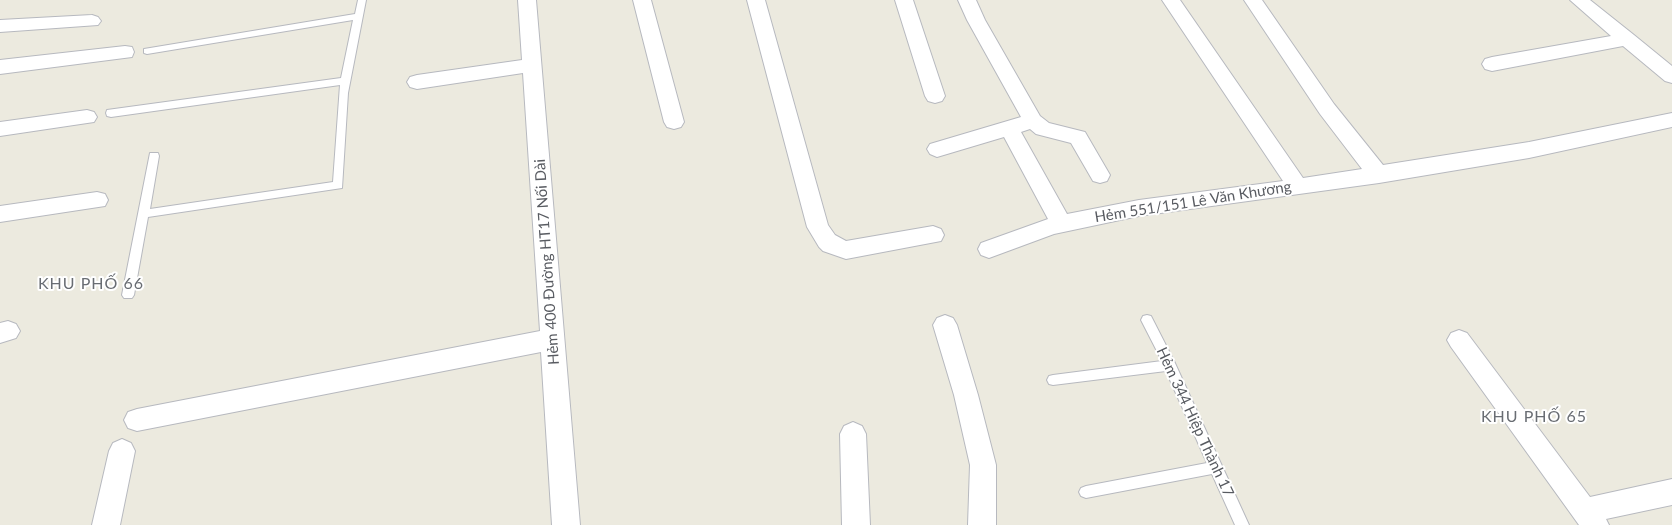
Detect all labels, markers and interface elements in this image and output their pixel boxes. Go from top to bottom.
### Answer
street label: Hẻm 400 Đường HT17 Nối Dài [531,158,563,366]
street label: Hẻm 551/151 Lê Văn Khương [1093,178,1293,226]
district label: KHU PHỐ 66 [37,274,145,294]
street label: Hẻm 344 Hiệp Thành 17 [1152,344,1238,500]
district label: KHU PHỐ 65 [1480,407,1588,427]

